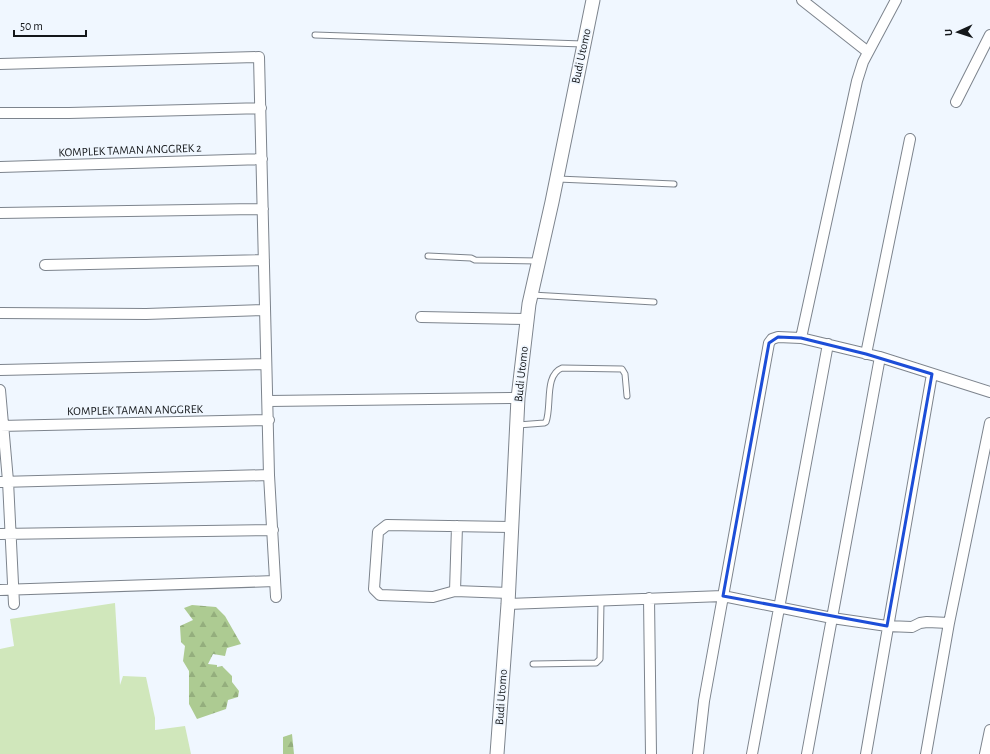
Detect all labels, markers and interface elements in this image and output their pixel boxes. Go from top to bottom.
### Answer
scale bar [14,12,86,38]
north arrow [938,12,978,52]
text: 50 m [20,20,43,32]
street label: Budi Utomo [569,27,593,85]
text: U [943,29,954,36]
street label: KOMPLEK TAMAN ANGGREK 2 [58,141,202,158]
street label: Budi Utomo [512,345,530,403]
street label: KOMPLEK TAMAN ANGGREK [67,403,204,417]
street label: Budi Utomo [493,669,509,725]

